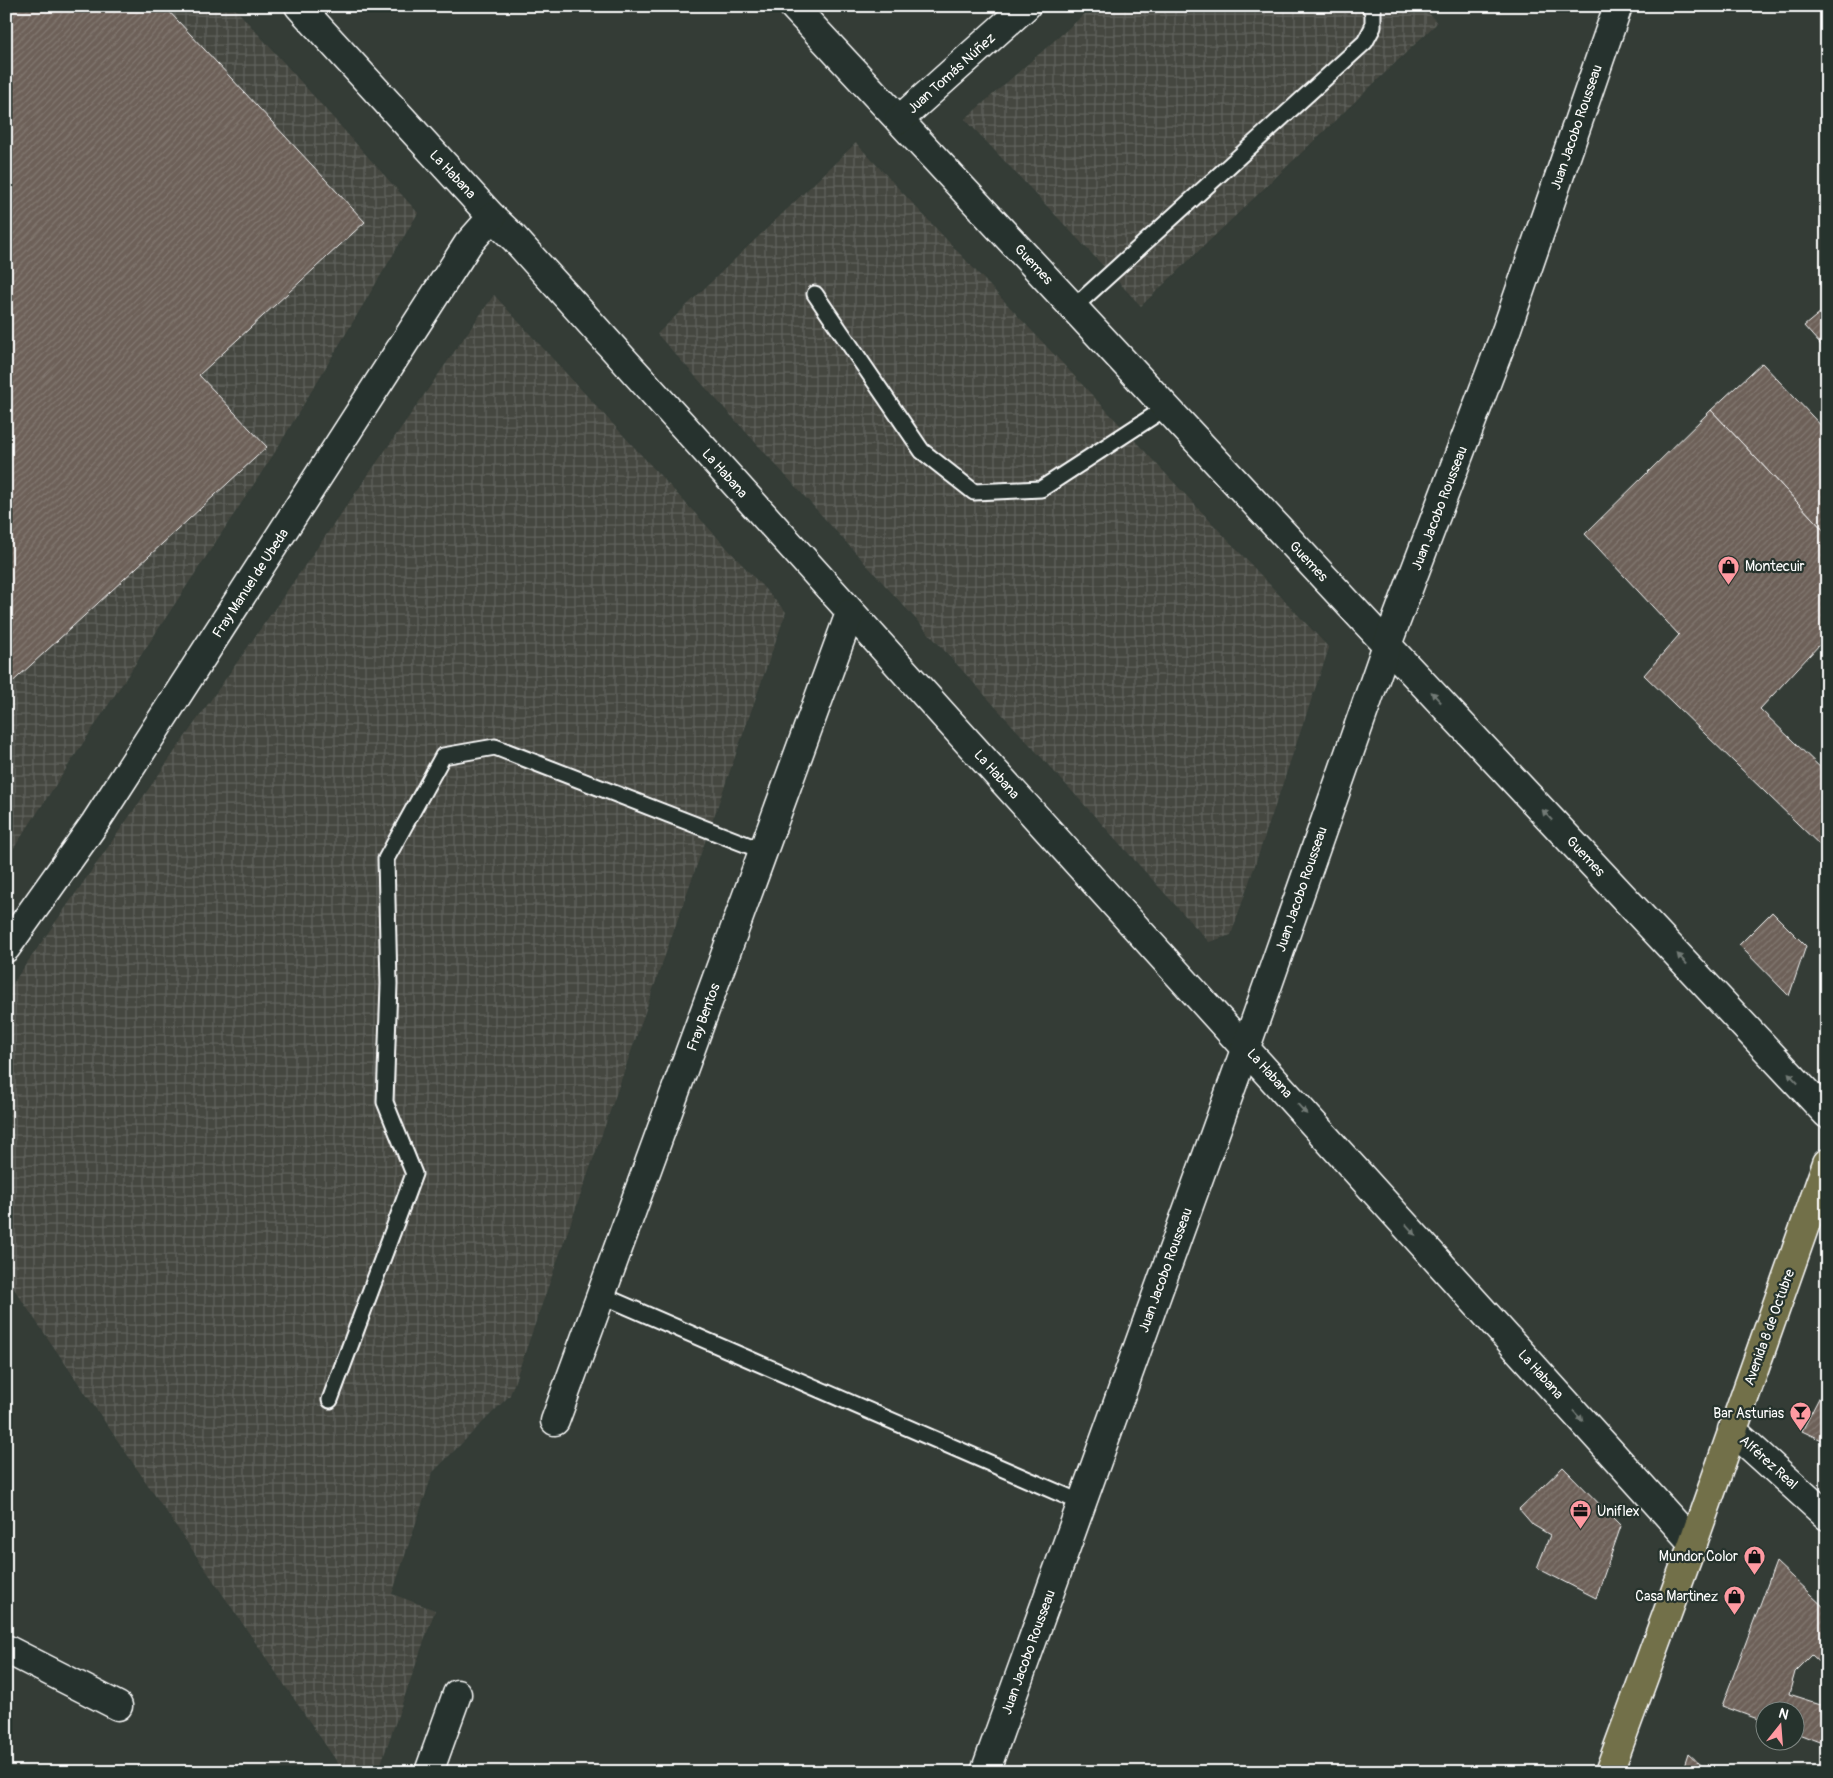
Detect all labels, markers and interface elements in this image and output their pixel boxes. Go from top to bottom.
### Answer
street label: Juan Tomás Núñez [904,29,999,117]
street label: Juan Jacobo Rousseau [1547,62,1606,192]
street label: La Habana [426,147,479,202]
street label: Guemes [1011,241,1057,288]
street label: Juan Jacobo Rousseau [1408,444,1471,573]
street label: La Habana [698,445,751,501]
street label: Fray Manuel de Ubeda [209,526,292,641]
street label: Guemes [1286,538,1332,585]
shop icon: Montecuir [1717,554,1741,585]
place label: Montecuir [1745,558,1804,575]
one-way arrow [1430,691,1442,703]
street label: La Habana [970,746,1023,802]
one-way arrow [1541,810,1553,822]
street label: Juan Jacobo Rousseau [1272,824,1331,954]
street label: Guemes [1563,833,1609,880]
one-way arrow [1676,954,1688,966]
street label: Fray Bentos [683,980,724,1053]
street label: La Habana [1243,1045,1296,1101]
one-way arrow [1787,1072,1799,1084]
one-way arrow [1296,1103,1308,1115]
street label: Juan Jacobo Rousseau [1135,1206,1196,1335]
one-way arrow [1405,1223,1417,1235]
street label: Avenida 8 de Octubre [1741,1267,1798,1388]
street label: La Habana [1514,1346,1567,1402]
bar icon: Bar Asturias [1788,1401,1812,1432]
place label: Bar Asturias [1713,1405,1785,1422]
one-way arrow [1572,1409,1584,1421]
street label: Alférez Real [1736,1432,1801,1493]
office icon: Uniflex [1569,1499,1593,1530]
place label: Uniflex [1597,1503,1640,1520]
shop icon: Mundor Color [1742,1544,1766,1575]
place label: Mundor Color [1659,1548,1738,1565]
shop icon: Casa Martinez [1722,1584,1746,1615]
street label: Juan Jacobo Rousseau [998,1588,1059,1717]
place label: Casa Martinez [1635,1588,1718,1605]
north arrow [1756,1700,1806,1750]
text: N [1777,1705,1791,1724]

